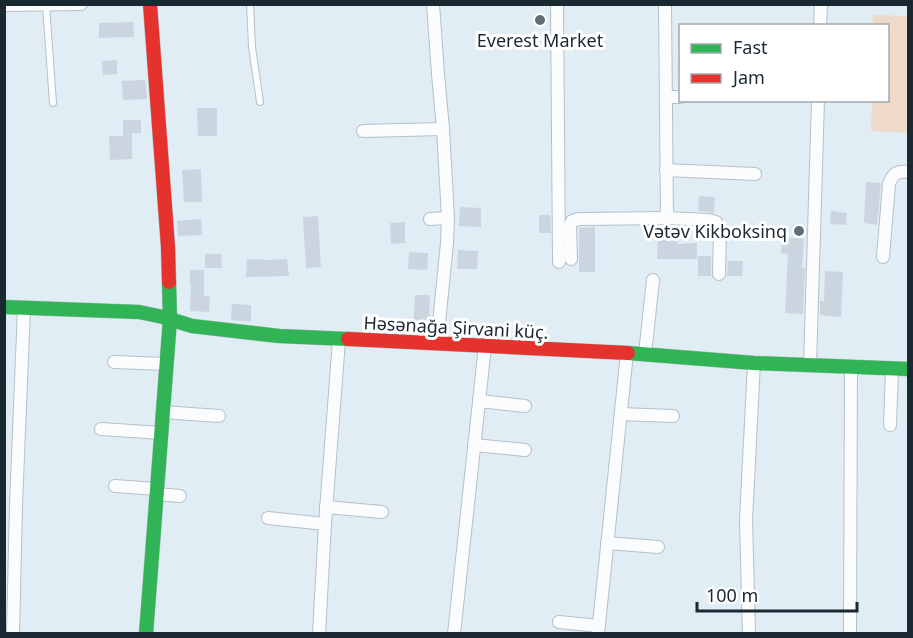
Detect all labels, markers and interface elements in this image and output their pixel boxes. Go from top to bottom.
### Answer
marker: Everest Market [533,13,547,27]
legend [679,24,889,102]
place label: Everest Market [477,28,604,52]
text: Fast [733,35,768,59]
text: Jam [731,65,765,89]
place label: Vətəv Kikboksinq [643,219,787,243]
marker: Vətəv Kikboksinq [792,224,806,238]
street label: Həsənağa Şirvani küç. [363,310,549,344]
scale bar [697,575,858,613]
text: 100 m [706,583,758,607]

